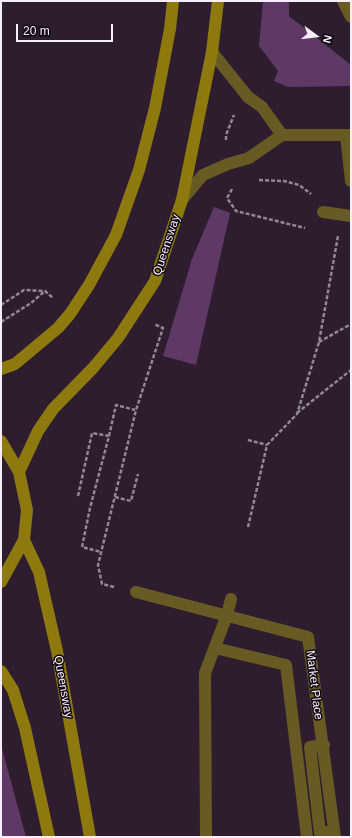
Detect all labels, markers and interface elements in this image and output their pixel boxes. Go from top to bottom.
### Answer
scale bar [18,16,115,42]
north arrow [296,16,336,56]
text: 20 m [23,24,50,38]
text: N [321,34,334,44]
street label: Queensway [150,213,184,277]
street label: Market Place [303,649,325,721]
street label: Queensway [50,655,76,719]

